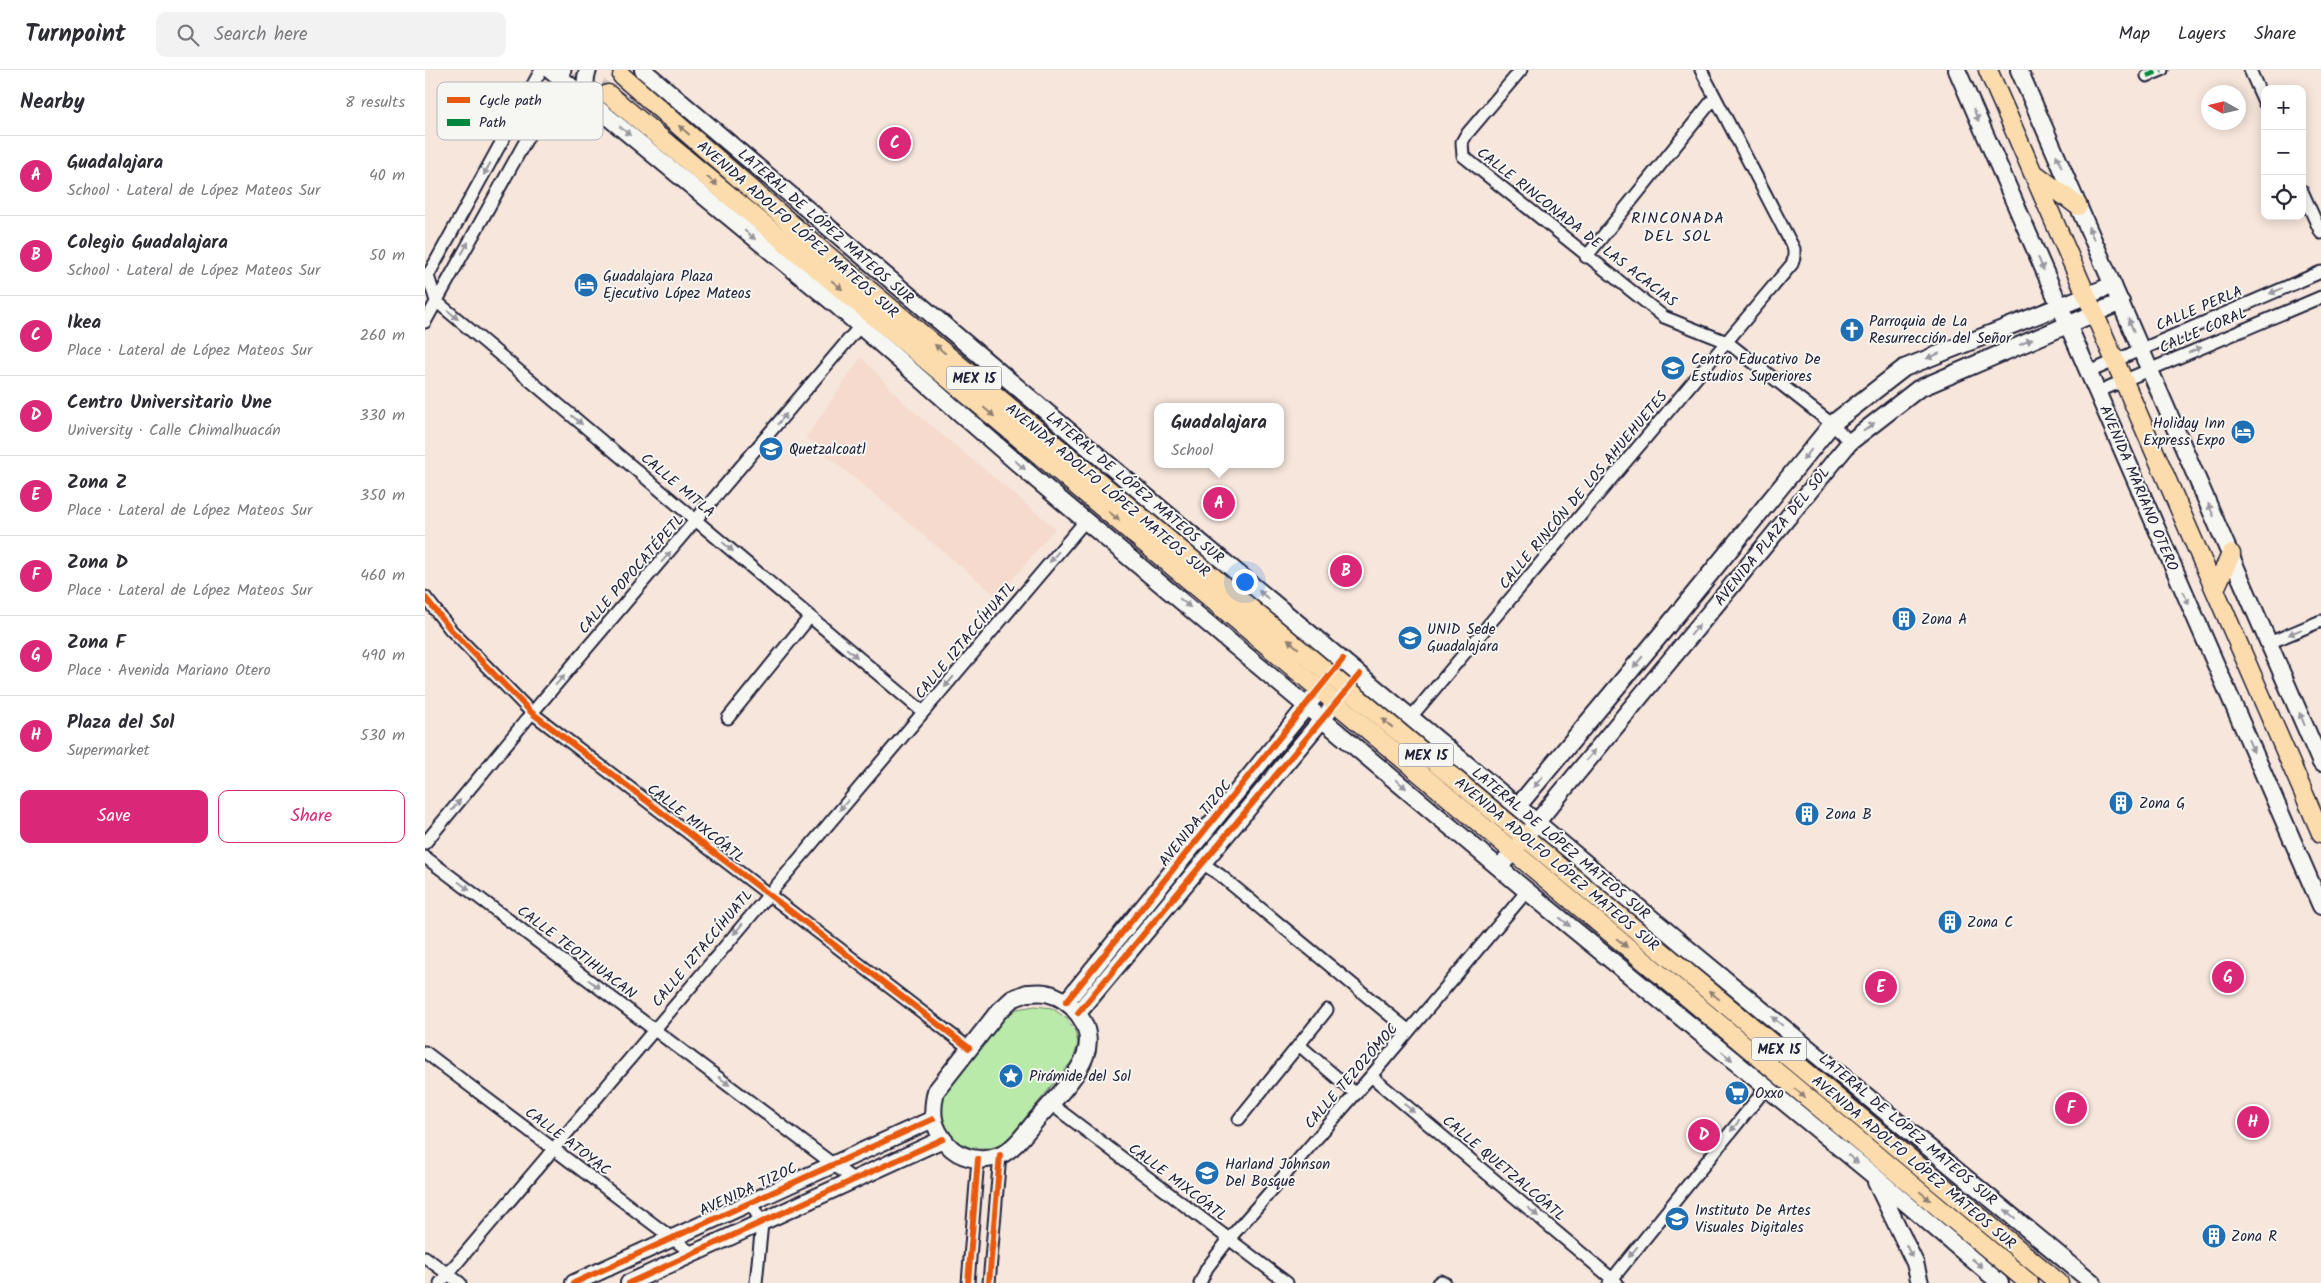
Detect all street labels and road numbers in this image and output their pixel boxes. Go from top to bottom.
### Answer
street label: AVENIDA ADOLFO LÓPEZ MATEOS SUR [691,135,904,325]
street label: CALLE RINCONADA DE LAS ACACIAS [1471,142,1682,314]
street label: LATERAL DE LÓPEZ MATEOS SUR [732,143,919,310]
street label: CALLE PERLA [2152,280,2247,338]
street label: CALLE CORAL [2156,302,2251,360]
road number: MEX 15 [947,366,1001,390]
street label: CALLE RINCÓN DE LOS AHUEHUETES [1493,386,1674,595]
street label: AVENIDA ADOLFO LÓPEZ MATEOS SUR [1000,398,1215,584]
street label: AVENIDA MARIANO OTERO [2092,402,2184,575]
street label: LATERAL DE LÓPEZ MATEOS SUR [1042,407,1228,567]
street label: CALLE MITLA [635,447,720,524]
street label: AVENIDA PLAZA DEL SOL [1709,462,1837,612]
street label: CALLE POPOCATÉPETL [573,509,691,640]
street label: CALLE IZTACCÍHUATL [909,576,1022,705]
road number: MEX 15 [1399,744,1453,766]
street label: LATERAL DE LÓPEZ MATEOS SUR [1466,762,1655,926]
street label: AVENIDA ADOLFO LÓPEZ MATEOS SUR [1449,772,1664,958]
street label: AVENIDA TIZOC [1153,775,1238,872]
street label: CALLE MIXCÓATL [641,778,750,870]
street label: CALLE IZTACCÍHUATL [646,884,759,1013]
street label: CALLE TEOTIHUACAN [512,900,641,1006]
street label: CALLE TEZOZÓMOC [1299,1019,1404,1135]
road number: MEX 15 [1751,1038,1807,1061]
street label: LATERAL DE LÓPEZ MATEOS SUR [1813,1048,2002,1212]
street label: AVENIDA ADOLFO LÓPEZ MATEOS SUR [1806,1070,2021,1256]
street label: CALLE ATOYAC [519,1101,615,1182]
street label: CALLE QUETZALCÓATL [1436,1110,1570,1228]
street label: CALLE MIXCÓATL [1123,1138,1232,1228]
street label: AVENIDA TIZOC [695,1157,801,1223]

